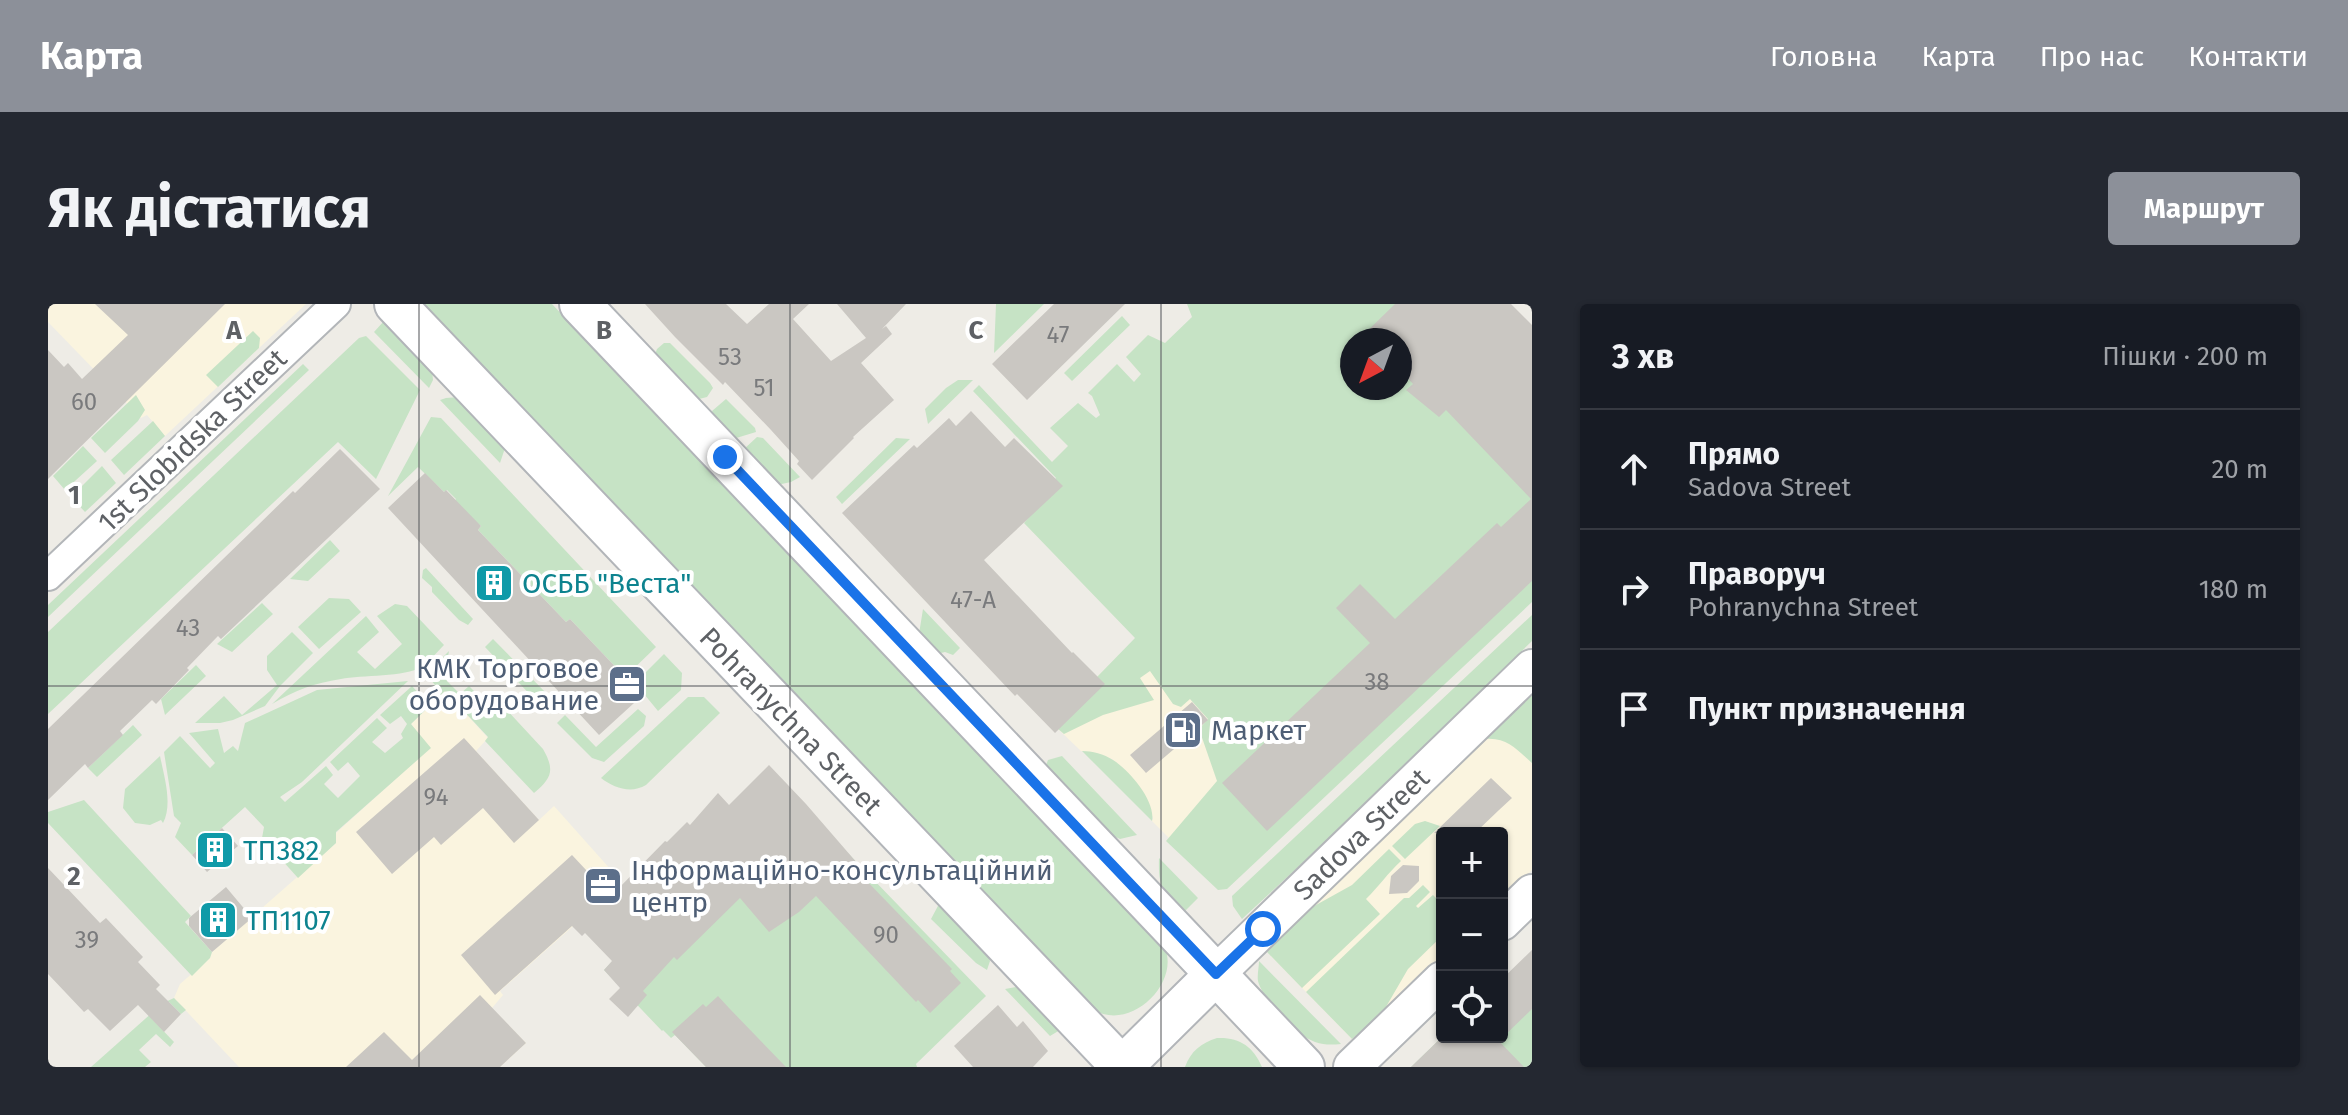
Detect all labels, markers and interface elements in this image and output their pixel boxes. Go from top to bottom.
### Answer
text: Карта [40,33,143,79]
text: Головна [1770,40,1878,73]
text: Карта [1922,40,1996,73]
text: Про нас [2040,40,2144,73]
text: Контакти [2188,40,2308,73]
button: Маршрут [2108,172,2300,245]
text: Як дістатися [48,175,371,242]
text: A [225,315,242,346]
text: B [596,315,612,346]
text: C [969,315,984,346]
house number: 47 [1047,321,1069,349]
north arrow [1340,328,1412,400]
text: 3 хв [1612,336,1674,377]
street label: 1st Slobidska Street [91,341,294,539]
text: Пішки · 200 m [2102,341,2268,372]
house number: 53 [718,343,742,371]
house number: 51 [753,374,775,402]
house number: 60 [71,388,97,416]
text: Прямо [1688,436,1780,472]
route end [707,439,743,475]
icon: ahead [1612,447,1656,491]
text: 20 m [2211,454,2268,485]
text: Sadova Street [1688,472,1851,503]
text: 1 [68,480,80,511]
text: Праворуч [1688,556,1826,592]
building icon: ОСББ "Веста" [473,562,515,604]
place label: ОСББ "Веста" [522,567,691,600]
icon: right [1612,567,1656,611]
text: 180 m [2199,574,2268,605]
house number: 47-А [950,586,996,614]
text: Pohranychna Street [1688,592,1918,623]
house number: 43 [176,614,200,642]
street label: Pohranychna Street [693,621,889,823]
place label: КМК Торговое оборудование [409,652,599,717]
office icon: КМК Торговое оборудование [606,663,648,705]
house number: 38 [1364,668,1390,696]
icon: arrive [1612,687,1656,731]
text: Пункт призначення [1688,691,1966,727]
fuel station icon: Маркет [1162,709,1204,751]
place label: Маркет [1211,714,1306,747]
street label: Sadova Street [1287,761,1437,907]
house number: 94 [423,783,449,811]
map controls [1436,827,1508,1043]
button: + [1436,827,1508,899]
building icon: ТП382 [194,829,236,871]
place label: ТП382 [243,834,319,867]
place label: Інформаційно-консультаційний центр [631,854,1053,919]
text: 2 [67,861,81,892]
office icon: Інформаційно-консультаційний центр [582,865,624,907]
building icon: ТП1107 [197,899,239,941]
button: − [1436,899,1508,971]
place label: ТП1107 [246,904,331,937]
route start [1245,911,1281,947]
house number: 90 [873,921,899,949]
house number: 39 [75,926,99,954]
button: locate [1436,971,1508,1043]

